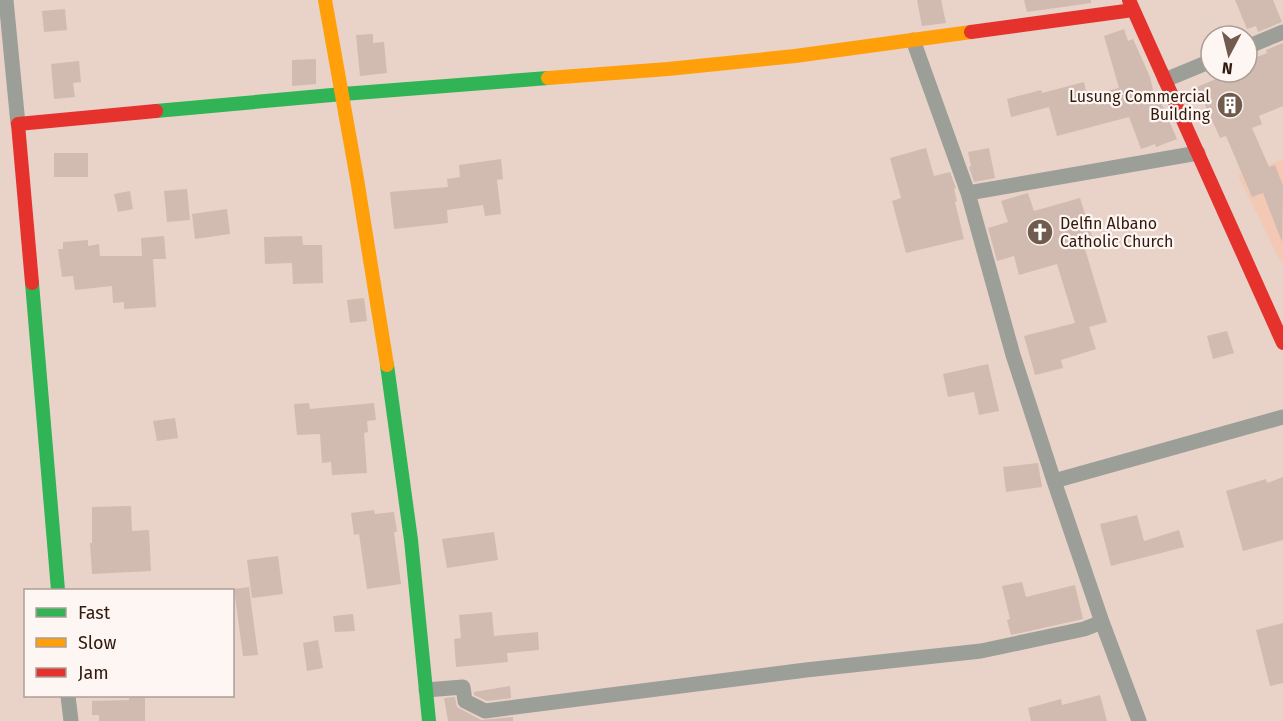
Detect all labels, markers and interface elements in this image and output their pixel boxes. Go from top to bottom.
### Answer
north arrow [1199,24,1259,84]
text: N [1221,58,1234,78]
place label: Lusung Commercial Building [1069,87,1211,124]
building icon: Lusung Commercial Building [1215,90,1245,120]
place label: Delfin Albano Catholic Church [1060,214,1173,251]
church icon: Delfin Albano Catholic Church [1025,217,1055,247]
legend [24,589,234,697]
text: Fast [78,602,111,624]
text: Slow [78,632,117,654]
text: Jam [78,662,109,684]

